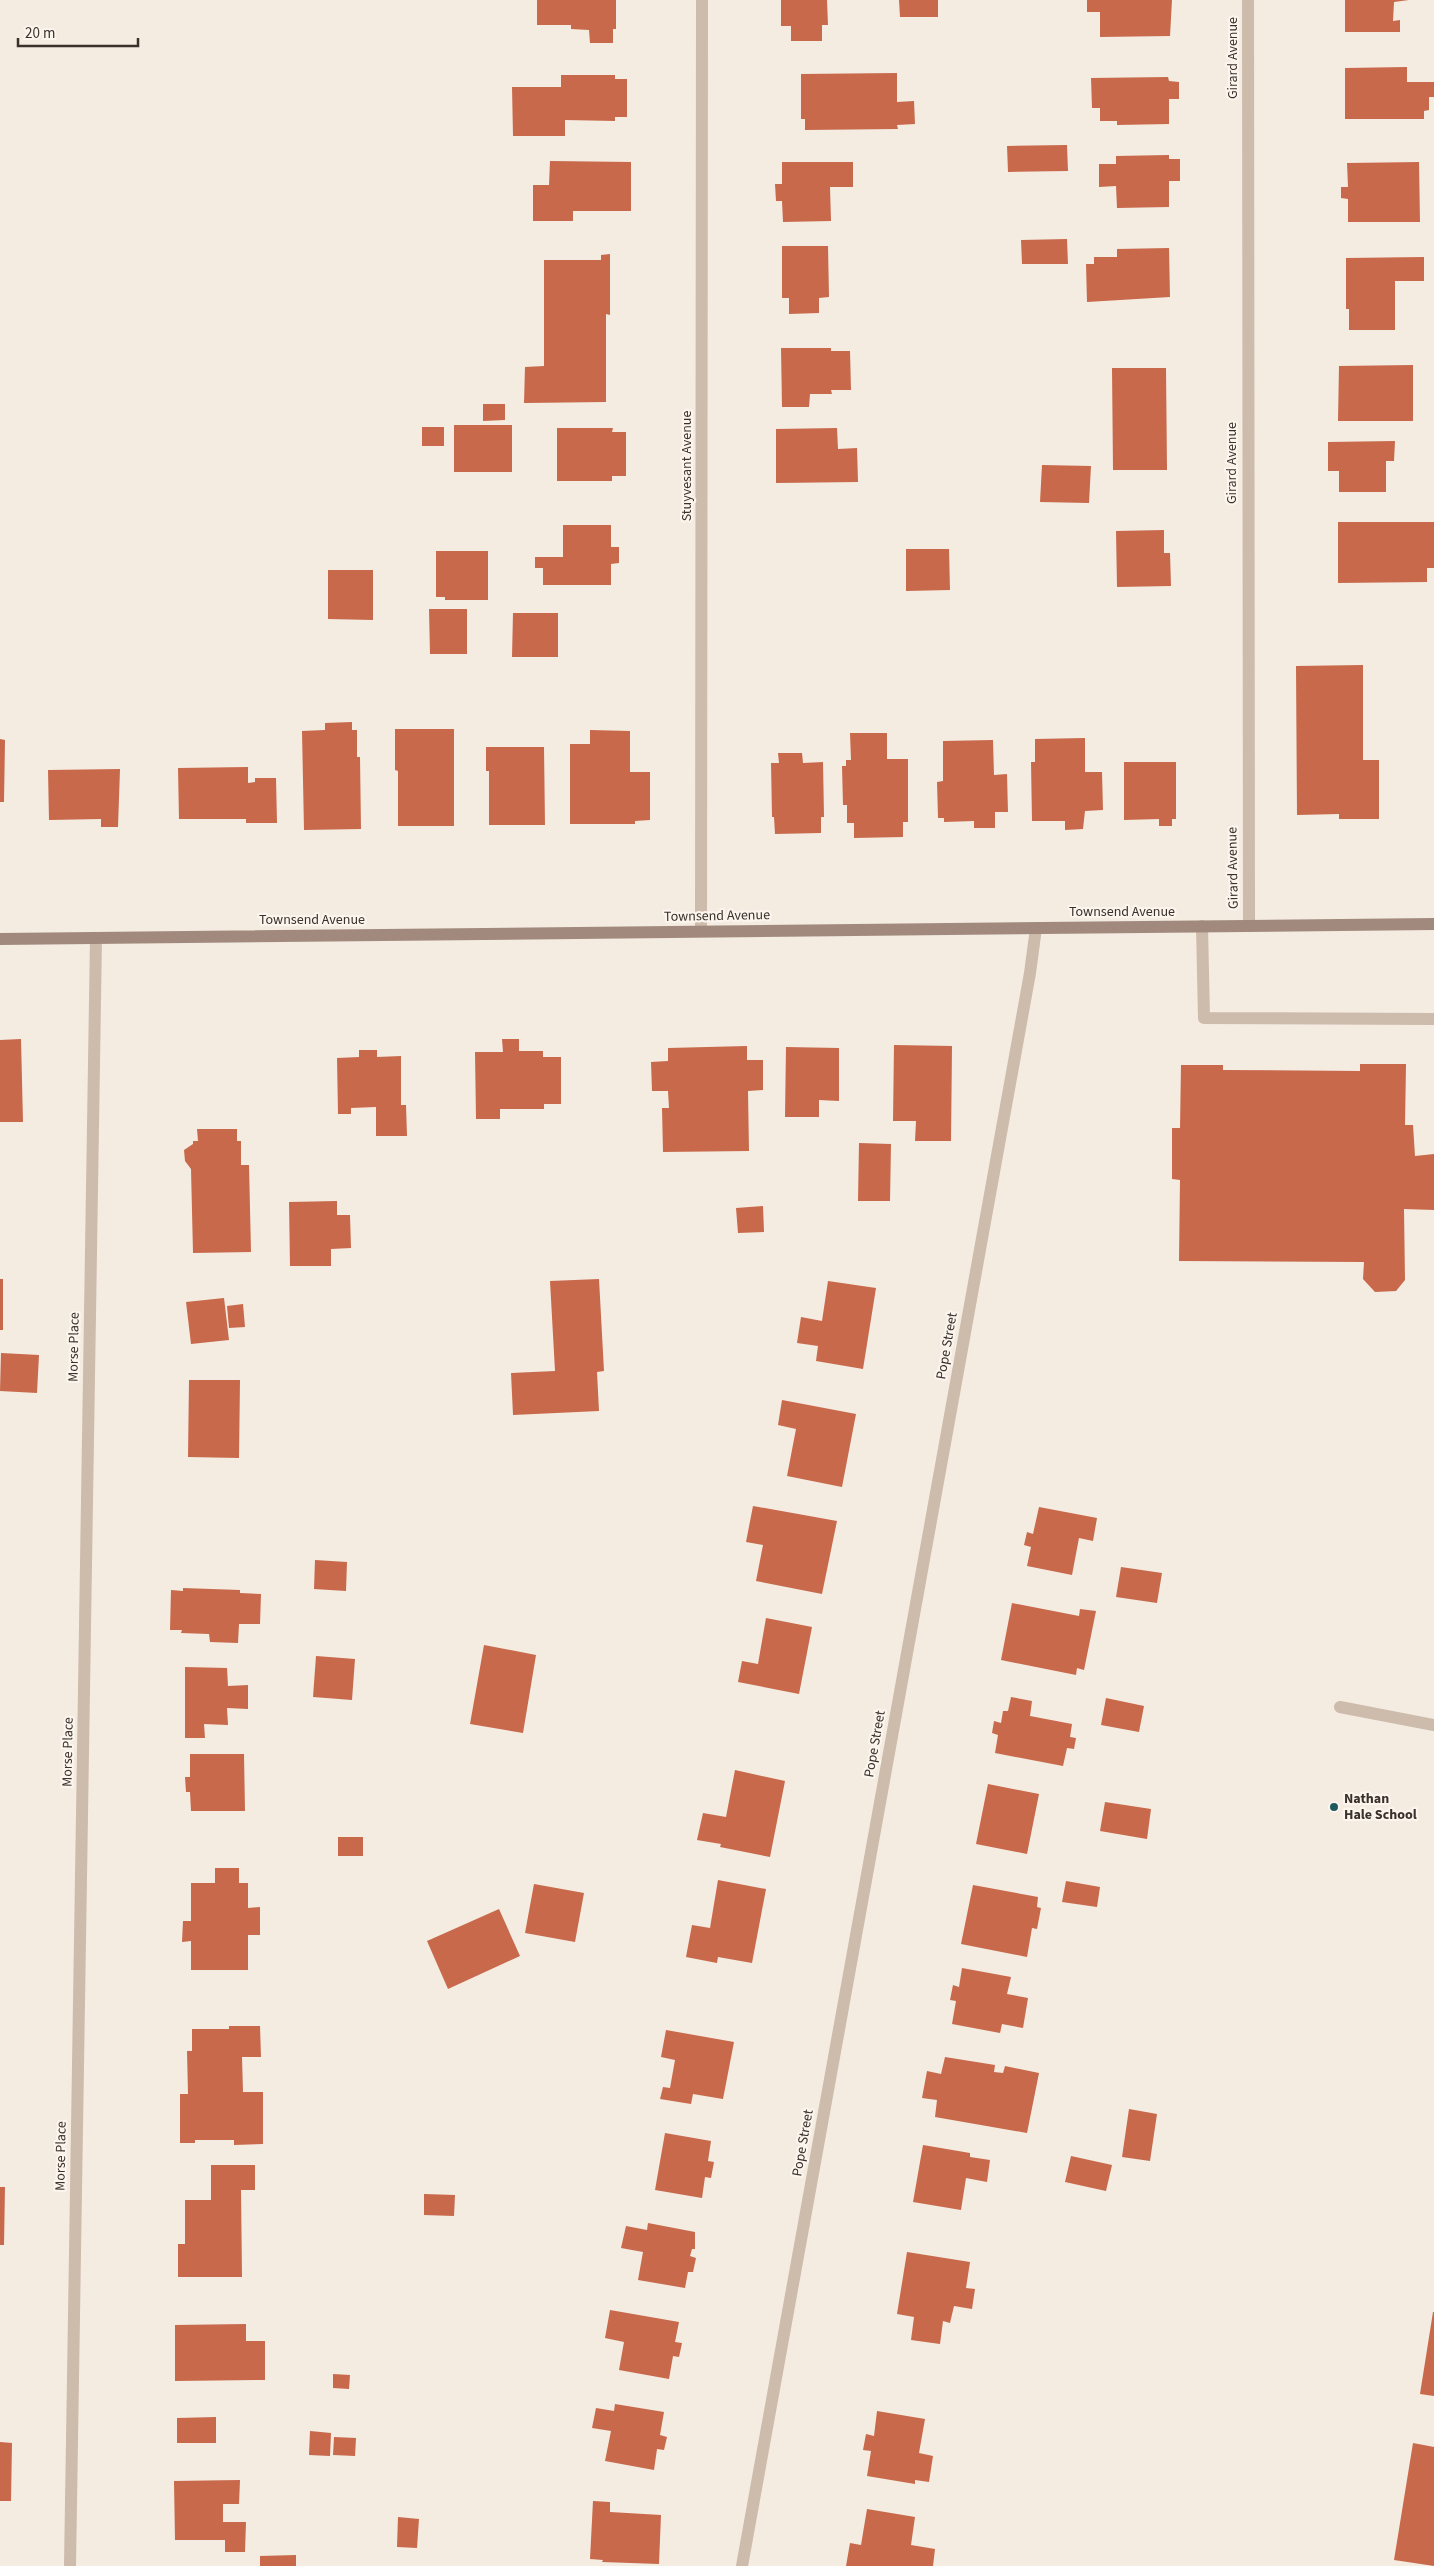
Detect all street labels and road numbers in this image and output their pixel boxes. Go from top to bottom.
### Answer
street label: Girard Avenue [1223,17,1243,99]
street label: Stuyvesant Avenue [677,411,697,521]
street label: Girard Avenue [1222,422,1242,504]
street label: Girard Avenue [1222,827,1244,909]
street label: Townsend Avenue [1069,902,1175,922]
street label: Townsend Avenue [664,905,770,927]
street label: Townsend Avenue [259,910,365,930]
street label: Pope Street [931,1311,963,1381]
street label: Morse Place [63,1312,85,1382]
street label: Pope Street [859,1709,891,1779]
street label: Morse Place [57,1717,79,1787]
street label: Pope Street [787,2108,819,2178]
street label: Morse Place [50,2121,72,2191]

